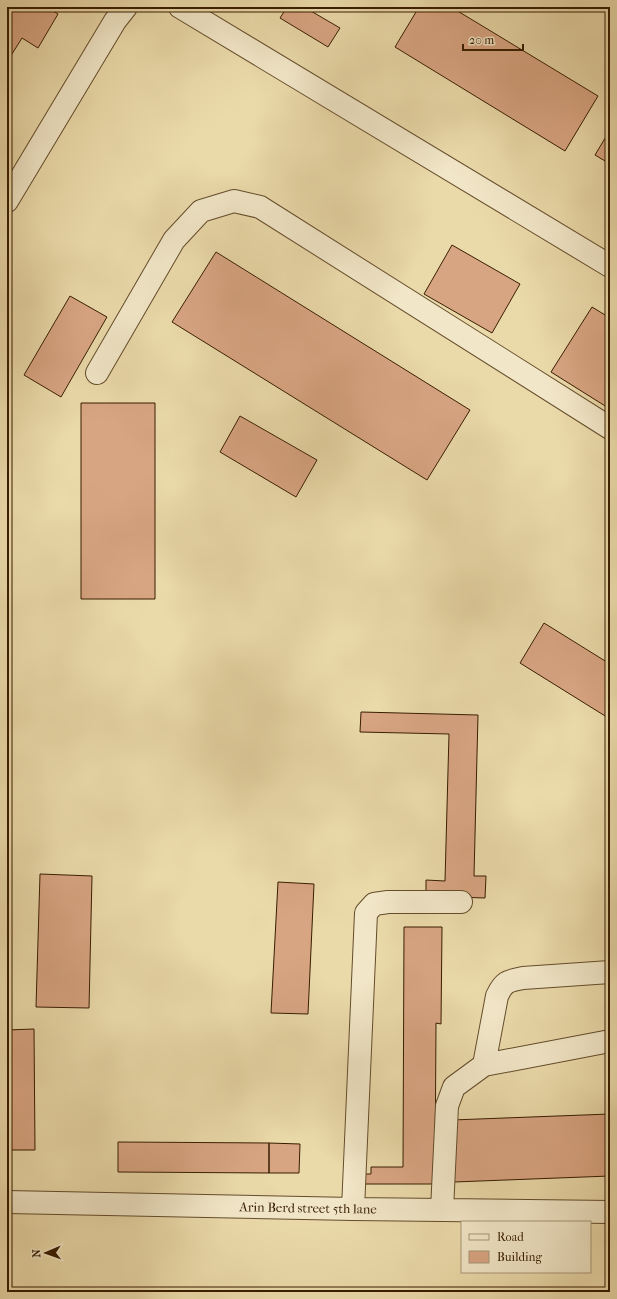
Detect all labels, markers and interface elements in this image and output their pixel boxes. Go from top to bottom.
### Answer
scale bar [463,26,523,52]
text: 20 m [469,33,494,47]
street label: Arin Berd street 5th lane [238,1199,377,1217]
legend [461,1221,591,1273]
text: Road [497,1230,524,1244]
north arrow [26,1233,66,1273]
text: N [30,1248,43,1258]
text: Building [497,1250,542,1264]

